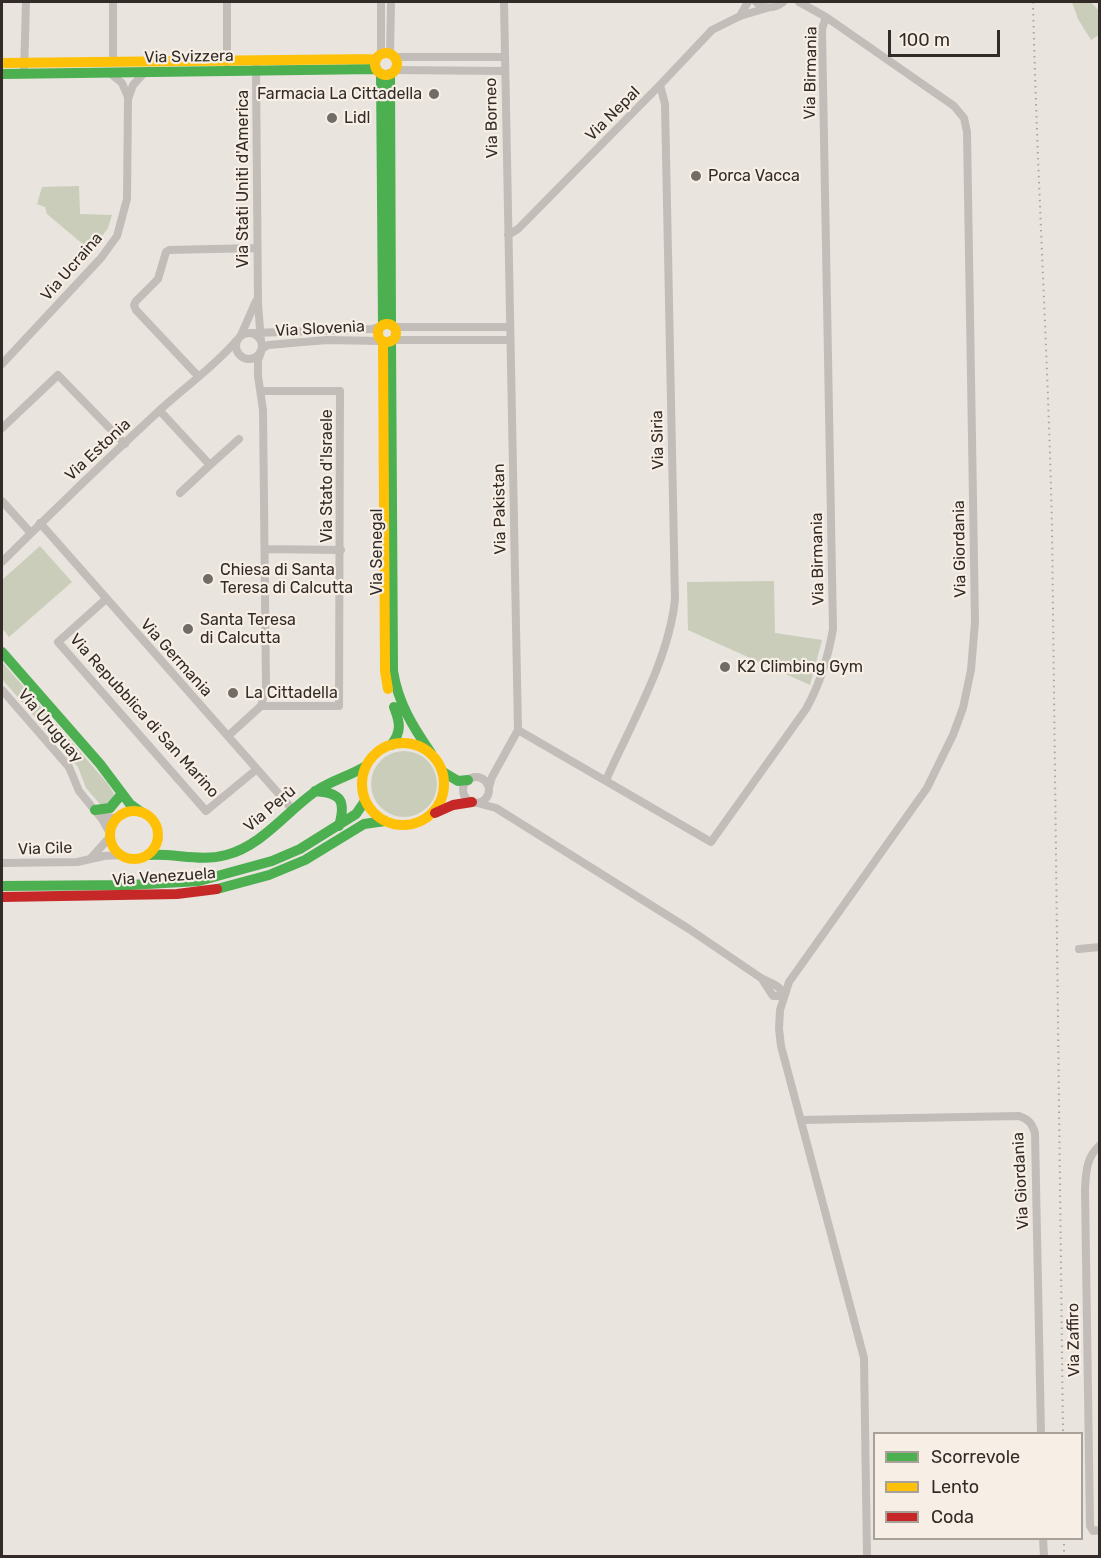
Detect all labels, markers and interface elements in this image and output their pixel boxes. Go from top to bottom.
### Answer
scale bar [891,18,1004,56]
street label: Via Birmania [801,26,821,120]
text: 100 m [899,29,950,51]
street label: Via Svizzera [144,47,234,67]
street label: Via Borneo [482,77,502,159]
street label: Via Nepal [582,83,644,145]
place label: Farmacia La Cittadella [257,84,422,104]
marker: Farmacia La Cittadella [427,87,441,101]
street label: Via Stati Uniti d'America [233,90,253,268]
place label: Lidl [344,108,370,128]
marker: Lidl [325,111,339,125]
place label: Porca Vacca [708,166,800,186]
marker: Porca Vacca [689,169,703,183]
street label: Via Ucraina [37,229,107,305]
street label: Via Slovenia [275,317,365,341]
street label: Via Stato d'Israele [317,409,337,543]
street label: Via Siria [648,410,668,470]
street label: Via Estonia [61,415,135,485]
street label: Via Pakistan [490,463,510,555]
street label: Via Giordania [950,500,970,598]
street label: Via Senegal [367,509,387,595]
street label: Via Birmania [808,512,828,606]
place label: Chiesa di Santa Teresa di Calcutta [220,560,353,598]
marker: Chiesa di Santa Teresa di Calcutta [201,572,215,586]
place label: Santa Teresa di Calcutta [200,610,296,648]
street label: Via Germania [136,615,216,701]
marker: Santa Teresa di Calcutta [181,622,195,636]
street label: Via Repubblica di San Marino [65,630,223,802]
place label: K2 Climbing Gym [737,657,863,677]
marker: K2 Climbing Gym [718,660,732,674]
place label: La Cittadella [245,683,338,703]
street label: Via Uruguay [14,685,86,767]
marker: La Cittadella [226,686,240,700]
street label: Via Perù [240,782,300,836]
street label: Via Cile [17,838,73,860]
street label: Via Venezuela [112,864,216,890]
street label: Via Giordania [1009,1132,1033,1230]
street label: Via Zaffiro [1064,1303,1084,1377]
legend [873,1432,1083,1540]
text: Scorrevole [931,1446,1020,1468]
text: Lento [931,1476,979,1498]
text: Coda [931,1506,974,1528]

